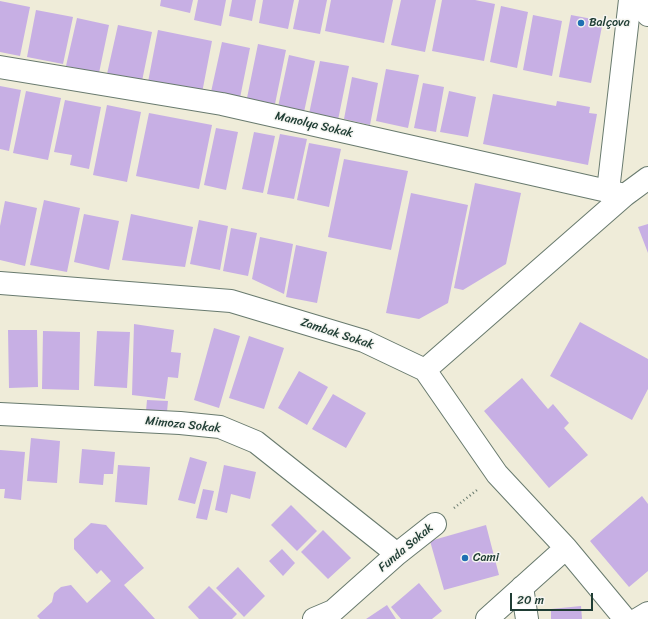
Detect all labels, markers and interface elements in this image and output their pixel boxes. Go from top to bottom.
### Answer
place label: Balçova [589,16,630,30]
marker: Balçova [576,18,586,28]
street label: Manolya Sokak [274,109,354,141]
street label: Zambak Sokak [299,315,375,353]
street label: Mimoza Sokak [145,414,221,436]
street label: Funda Sokak [376,521,436,575]
place label: Cami [473,551,499,565]
marker: Cami [460,553,470,563]
scale bar [512,585,595,611]
text: 20 m [517,589,544,611]

